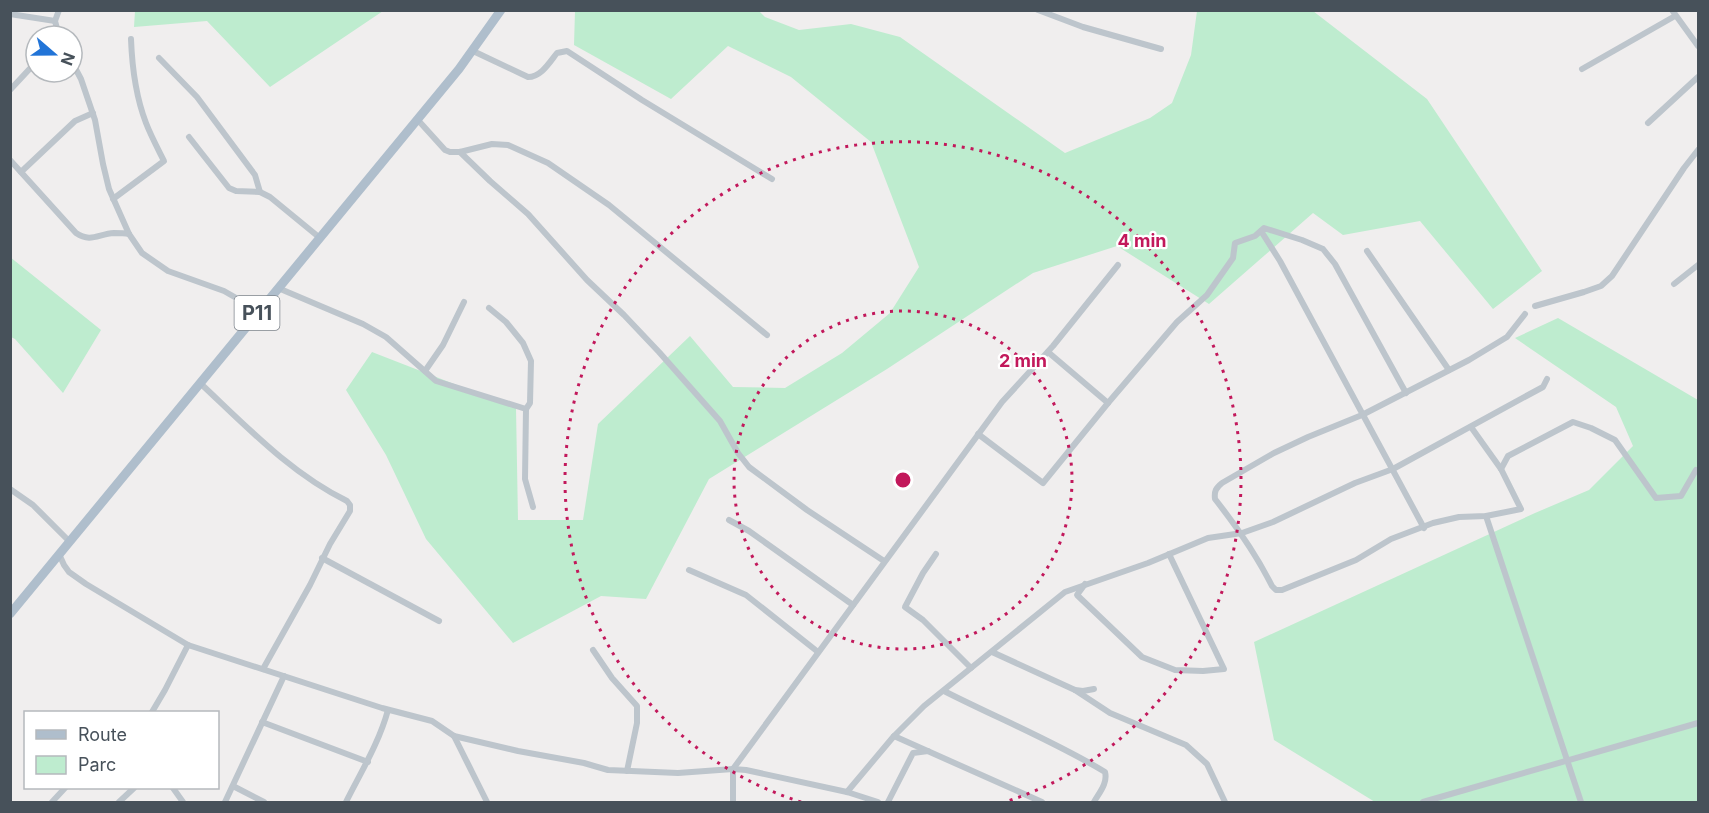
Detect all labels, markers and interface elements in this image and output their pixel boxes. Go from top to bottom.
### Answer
north arrow [24,24,84,84]
text: N [57,50,80,68]
text: 4 min [1118,230,1166,251]
road number: P11 [234,296,280,330]
text: 2 min [999,350,1047,371]
centre of rings [893,470,913,490]
legend [24,711,219,789]
text: Route [78,724,127,745]
text: Parc [78,754,116,775]

